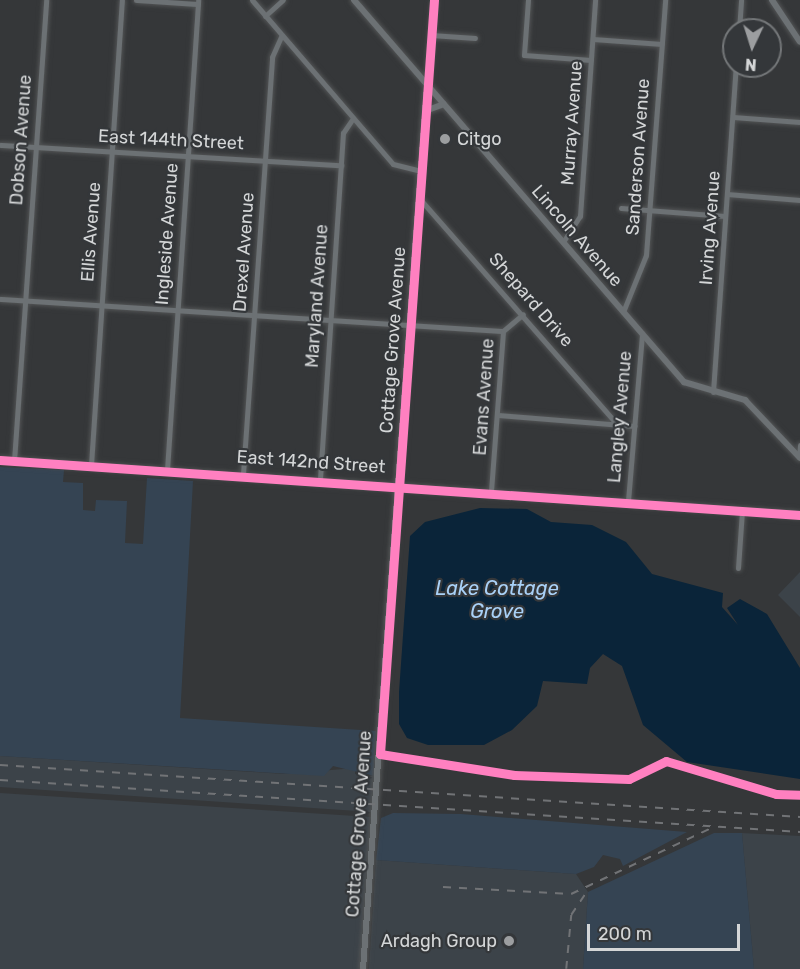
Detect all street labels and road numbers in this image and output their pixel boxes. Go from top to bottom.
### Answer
street label: Murray Avenue [557,60,587,186]
street label: Dobson Avenue [6,74,36,206]
street label: Sanderson Avenue [622,78,654,236]
street label: East 144th Street [98,125,244,155]
street label: Ingleside Avenue [151,162,183,306]
street label: Irving Avenue [695,170,725,286]
street label: Lincoln Avenue [527,180,627,292]
street label: Ellis Avenue [77,181,105,283]
street label: Drexel Avenue [229,191,259,313]
street label: Maryland Avenue [301,223,333,369]
street label: Cottage Grove Avenue [376,246,410,434]
street label: Shepard Drive [484,248,578,352]
street label: Evans Avenue [469,338,499,456]
street label: Langley Avenue [603,350,637,484]
street label: East 142nd Street [236,446,386,478]
street label: Cottage Grove Avenue [342,730,376,918]

